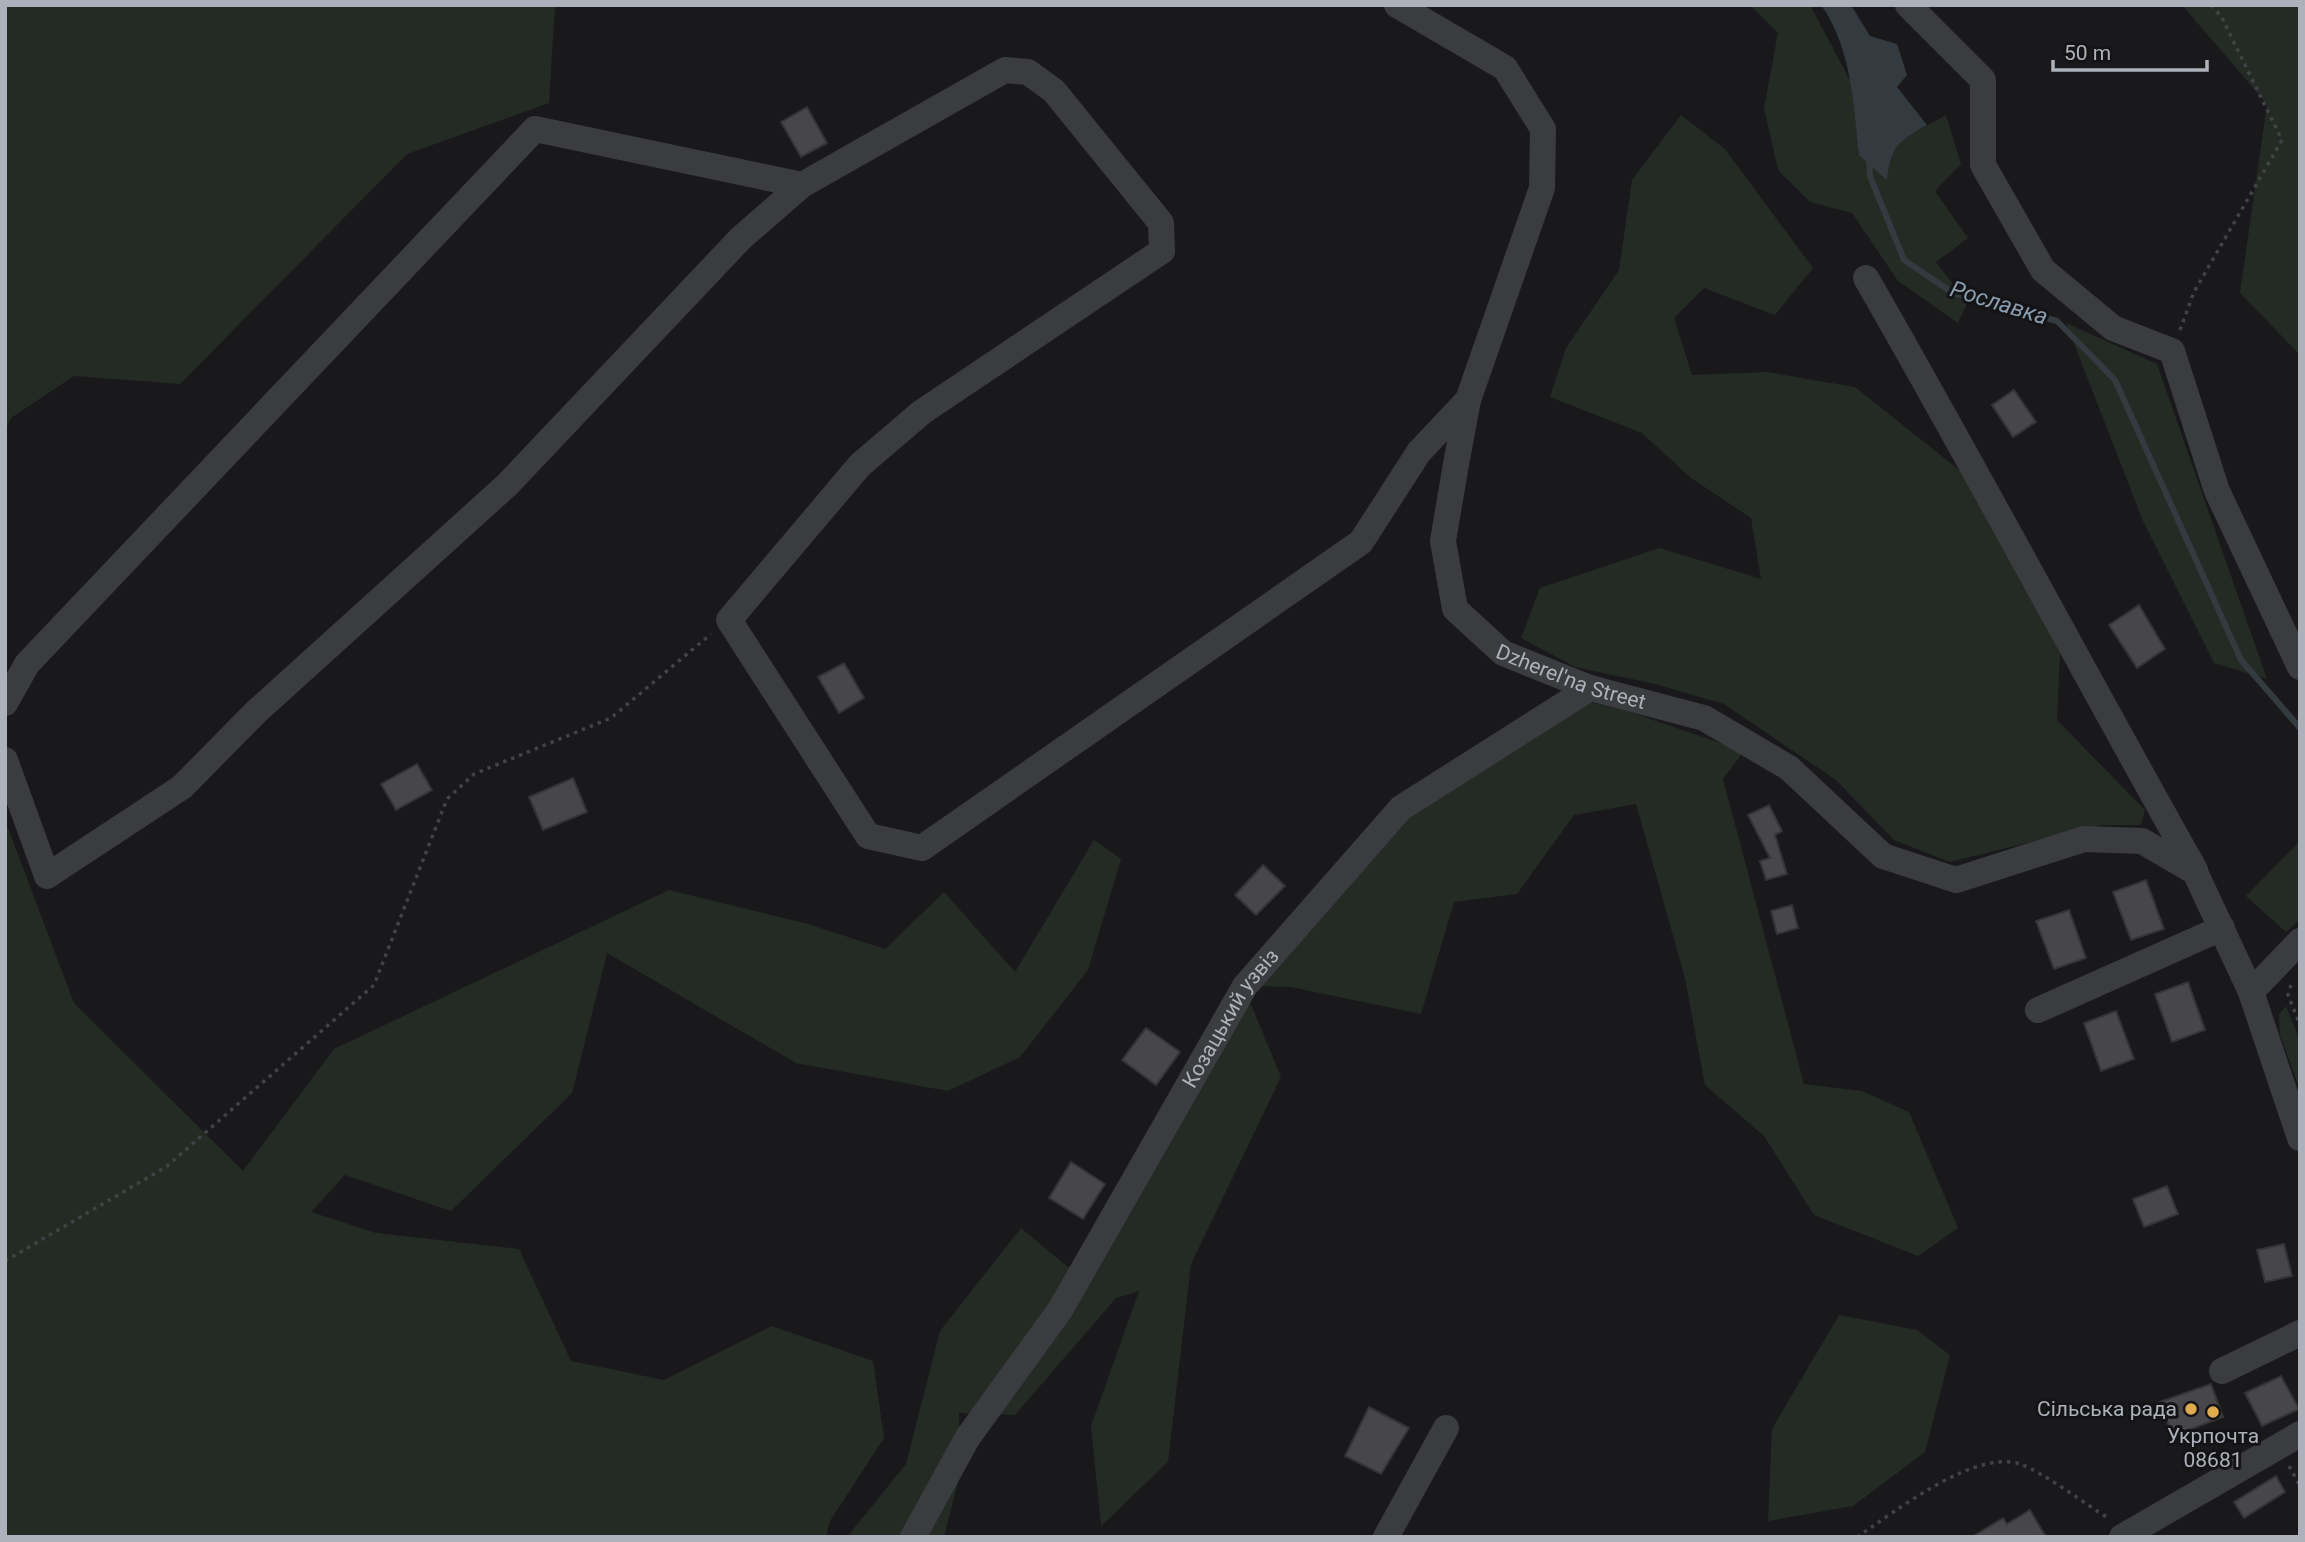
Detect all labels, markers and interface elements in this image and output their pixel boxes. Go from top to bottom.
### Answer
scale bar [2053,28,2207,72]
text: 50 m [2064,41,2111,65]
water label: Рославка [1947,275,2051,331]
street label: Dzherel'na Street [1493,639,1648,714]
street label: Козацький узвіз [1177,944,1284,1092]
place label: Сільська рада [2037,1397,2177,1421]
marker: Сільська рада [2183,1401,2199,1417]
marker: Укрпочта 08681 [2205,1404,2221,1420]
place label: Укрпочта 08681 [2167,1424,2259,1472]

